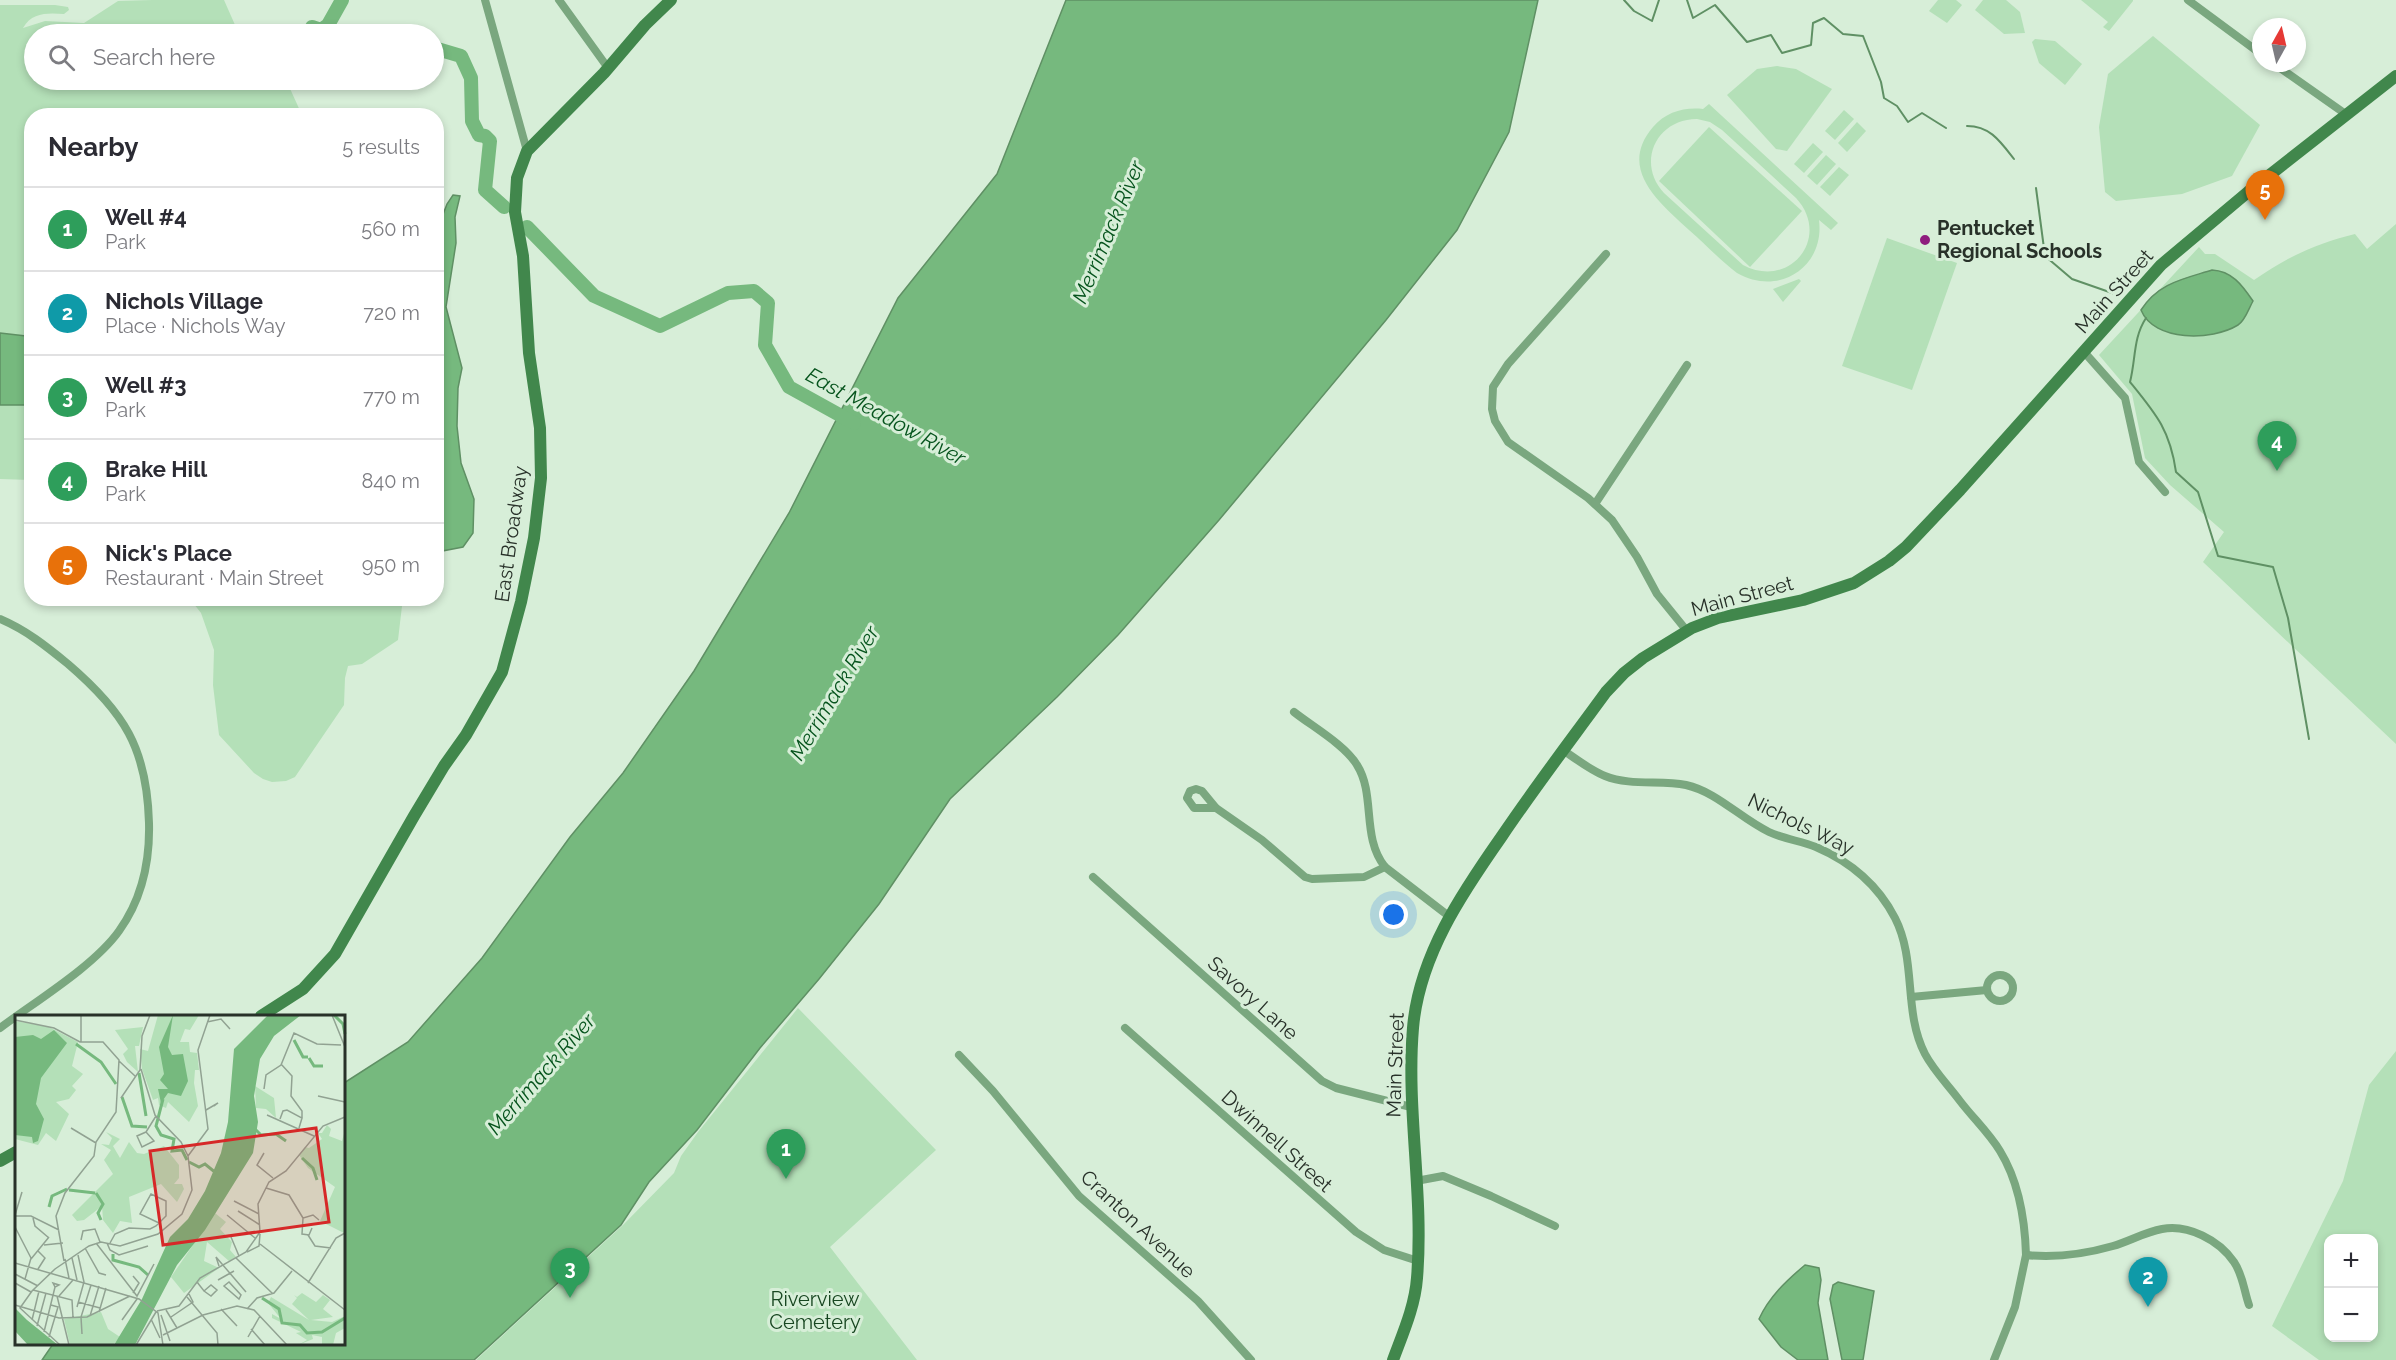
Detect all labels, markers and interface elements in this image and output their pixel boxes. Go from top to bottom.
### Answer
north arrow [2252,18,2306,72]
search box [24,24,444,90]
icon: search [45,41,78,74]
text: Search here [93,44,215,70]
text: Nearby [48,132,138,162]
text: 5 results [342,135,420,159]
water label: Merrimack River [1067,156,1150,307]
pin: 5 [2246,170,2284,220]
text: Well #4 [105,204,187,230]
place label: Pentucket Regional Schools [1937,216,2102,263]
text: 1 [63,217,72,241]
text: 560 m [361,217,420,241]
text: Park [105,230,146,254]
marker: Pentucket Regional Schools [1918,233,1932,247]
street label: Main Street [2070,244,2158,338]
text: Nichols Village [105,288,263,314]
text: 2 [62,301,73,325]
text: 720 m [363,301,420,325]
text: Place · Nichols Way [105,314,286,338]
water label: East Meadow River [802,362,971,471]
text: Well #3 [105,372,187,398]
text: 3 [62,385,73,409]
text: 770 m [363,385,420,409]
text: Park [105,398,146,422]
pin: 4 [2258,422,2296,471]
text: Brake Hill [105,456,207,482]
street label: East Broadway [490,464,532,604]
text: 4 [62,469,73,493]
text: 840 m [362,469,420,493]
text: Park [105,482,146,506]
text: Nick's Place [105,540,232,566]
text: 5 [62,553,73,577]
text: 950 m [362,553,420,577]
text: Restaurant · Main Street [105,566,324,590]
street label: Main Street [1688,571,1796,621]
water label: Merrimack River [784,621,884,765]
street label: Nichols Way [1744,788,1858,860]
your location [1379,900,1408,929]
street label: Savory Lane [1203,951,1303,1045]
water label: Merrimack River [482,1008,601,1140]
street label: Main Street [1381,1012,1409,1118]
inset map [15,1015,345,1345]
street label: Dwinnell Street [1217,1085,1338,1197]
pin: 1 [766,1130,806,1179]
street label: Cranton Avenue [1076,1165,1200,1283]
map controls [2324,1234,2378,1342]
button: + [2324,1234,2378,1288]
pin: 3 [550,1248,590,1298]
pin: 2 [2128,1258,2168,1307]
park label: Riverview Cemetery [769,1287,861,1334]
button: − [2324,1288,2378,1342]

